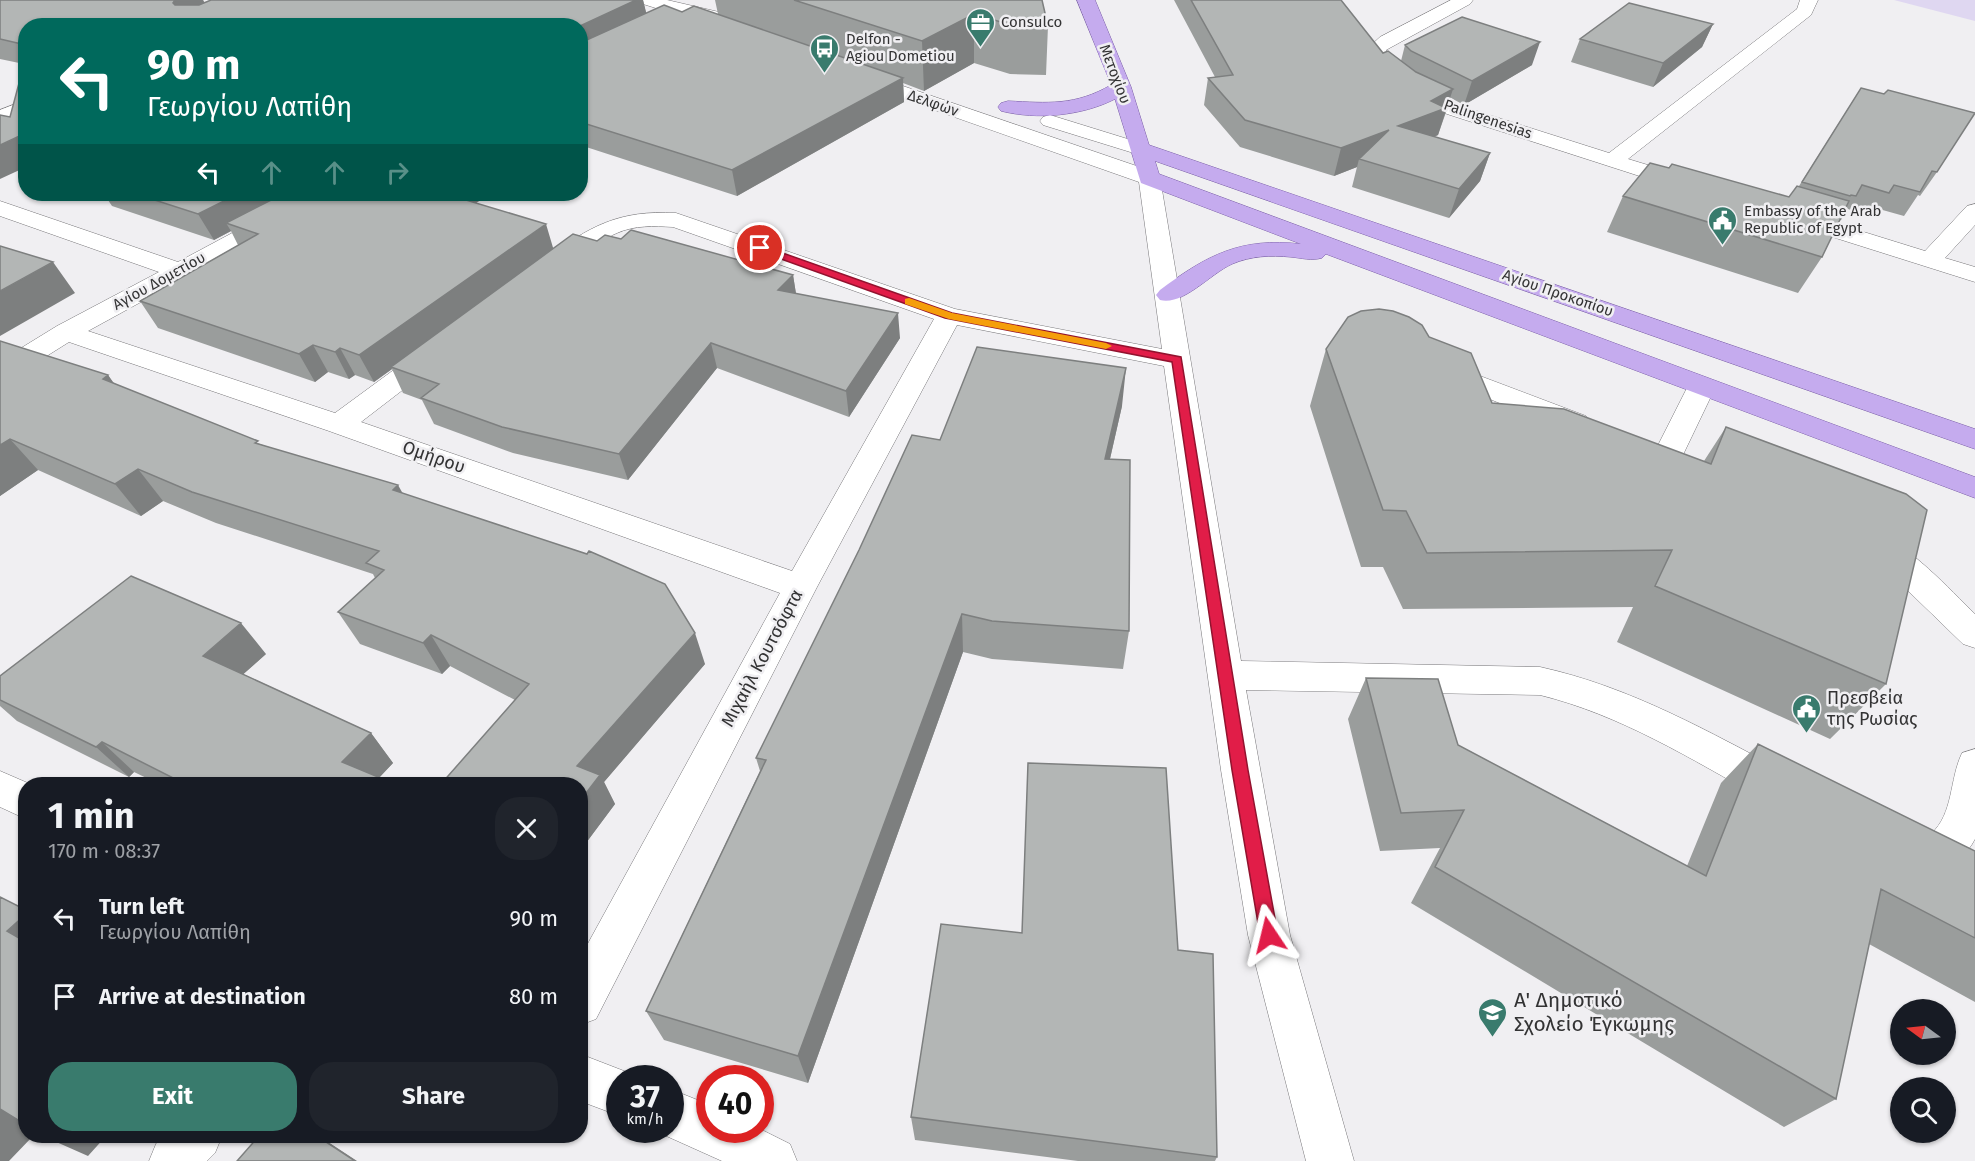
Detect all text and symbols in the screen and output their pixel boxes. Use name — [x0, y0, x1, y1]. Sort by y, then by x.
office icon: Consulco — [964, 6, 996, 48]
place label: Consulco — [1001, 13, 1062, 31]
place label: Delfon - Agiou Dometiou — [846, 30, 955, 65]
bus stop icon: Delfon - Agiou Dometiou — [809, 32, 841, 74]
text: 90 m — [147, 40, 241, 90]
icon: left — [48, 42, 126, 120]
street label: Μετοχίου — [1095, 42, 1135, 106]
street label: Δελφών — [905, 86, 962, 120]
text: Γεωργίου Λαπίθη — [147, 91, 352, 123]
street label: Palingenesias — [1441, 95, 1535, 143]
icon: left — [192, 156, 225, 189]
icon: ahead — [255, 156, 288, 189]
icon: ahead — [318, 156, 351, 189]
icon: right — [381, 156, 414, 189]
place label: Embassy of the Arab Republic of Egypt — [1744, 202, 1882, 237]
public building icon: Embassy of the Arab Republic of Egypt — [1707, 204, 1739, 246]
pin — [734, 222, 785, 273]
icon: arrive — [743, 231, 776, 264]
street label: Αγίου Δομετίου — [110, 248, 208, 314]
street label: Αγίου Προκοπίου — [1500, 266, 1616, 320]
street label: Ομήρου — [400, 436, 468, 478]
street label: Μιχαήλ Κουτσόφτα — [716, 586, 808, 730]
place label: Πρεσβεία της Ρωσίας — [1826, 687, 1918, 730]
public building icon: Πρεσβεία της Ρωσίας — [1790, 692, 1822, 734]
text: 1 min — [48, 794, 135, 838]
button: close — [495, 797, 558, 860]
text: 170 m · 08:37 — [48, 839, 160, 863]
text: Turn left — [99, 893, 184, 920]
icon: left — [48, 902, 81, 935]
position arrow — [1237, 903, 1301, 967]
text: 90 m — [509, 905, 558, 932]
text: Γεωργίου Λαπίθη — [99, 920, 251, 944]
icon: arrive — [48, 980, 81, 1013]
text: Arrive at destination — [99, 983, 306, 1010]
text: 80 m — [509, 983, 558, 1010]
place label: Α' Δημοτικό Σχολείο Έγκωμης — [1514, 987, 1674, 1037]
school or university icon: Α' Δημοτικό Σχολείο Έγκωμης — [1477, 996, 1509, 1038]
north arrow — [1890, 999, 1956, 1065]
map controls — [1890, 999, 1956, 1143]
button: Exit — [48, 1062, 297, 1131]
button: Share — [309, 1062, 558, 1131]
speed limit sign: 40 — [696, 1065, 774, 1143]
button: search — [1890, 1077, 1956, 1143]
text: 37 — [630, 1079, 660, 1115]
text: km/h — [626, 1110, 664, 1128]

